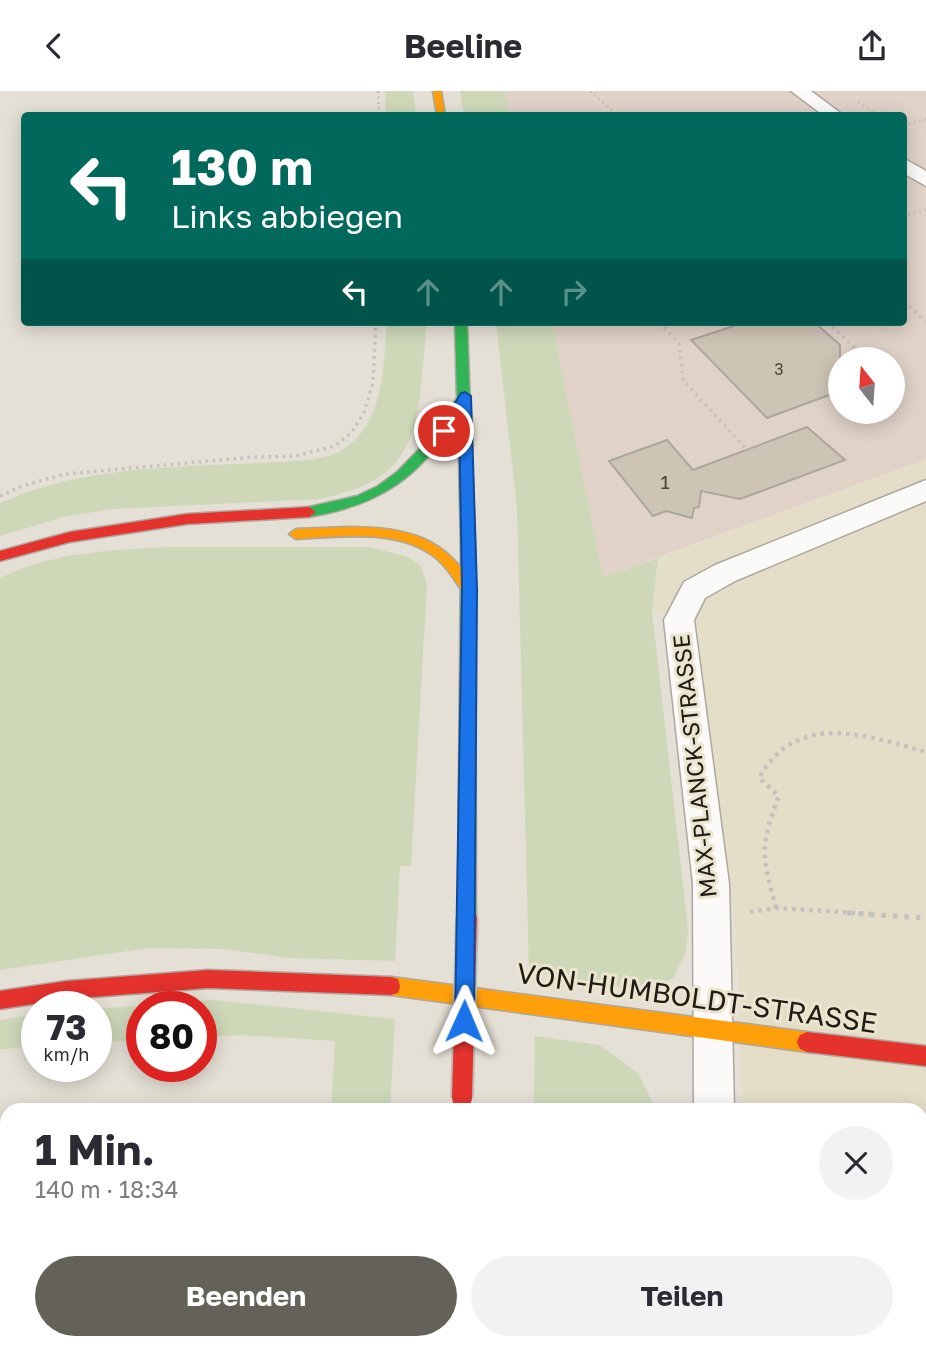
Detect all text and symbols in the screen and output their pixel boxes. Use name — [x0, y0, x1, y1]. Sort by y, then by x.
icon: back — [35, 27, 73, 65]
text: Beeline — [404, 27, 522, 65]
icon: share — [853, 27, 891, 65]
text: 130 m — [171, 137, 313, 196]
icon: left — [56, 140, 147, 231]
text: Links abbiegen — [171, 197, 403, 235]
icon: left — [336, 273, 374, 311]
icon: ahead — [409, 273, 447, 311]
icon: ahead — [482, 273, 520, 311]
icon: right — [555, 273, 593, 311]
north arrow — [828, 347, 905, 423]
map controls — [828, 347, 905, 424]
house number: 3 — [774, 359, 784, 379]
pin — [414, 401, 474, 461]
icon: arrive — [425, 412, 463, 450]
house number: 1 — [660, 470, 670, 493]
street label: MAX-PLANCK-STRASSE — [666, 633, 722, 899]
street label: VON-HUMBOLDT-STRASSE — [515, 956, 879, 1039]
position arrow — [427, 984, 501, 1058]
speed limit sign: 80 — [126, 991, 217, 1082]
text: 73 — [46, 1006, 87, 1048]
text: km/h — [44, 1043, 89, 1065]
text: 1 Min. — [35, 1124, 155, 1174]
button: close — [819, 1126, 893, 1200]
text: 140 m · 18:34 — [35, 1175, 179, 1203]
button: Beenden — [35, 1256, 457, 1336]
button: Teilen — [471, 1256, 893, 1336]

